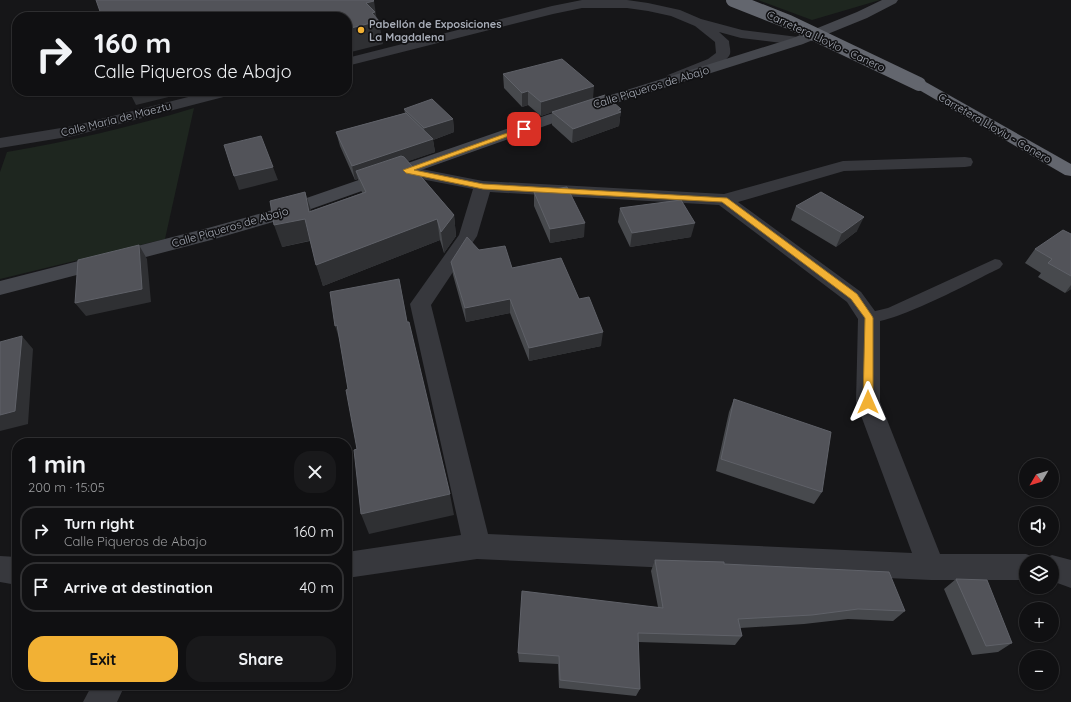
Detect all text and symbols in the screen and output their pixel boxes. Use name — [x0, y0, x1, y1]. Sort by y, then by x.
street label: Carretera Llovio - Canero — [765, 7, 888, 75]
place label: Pabellón de Exposiciones La Magdalena — [369, 17, 502, 44]
text: 160 m — [94, 25, 171, 60]
marker: Pabellón de Exposiciones La Magdalena — [356, 25, 366, 35]
icon: right — [28, 28, 80, 80]
text: Calle Piqueros de Abajo — [94, 60, 292, 83]
street label: Calle Piqueros de Abajo — [591, 63, 711, 111]
street label: Carretera Lloviu - Canero — [936, 90, 1054, 166]
street label: Calle Maria de Maeztu — [59, 99, 173, 139]
pin — [507, 112, 541, 146]
icon: arrive — [513, 118, 535, 140]
street label: Calle Piqueros de Abajo — [170, 204, 290, 250]
position arrow — [847, 381, 889, 423]
text: 1 min — [28, 449, 86, 479]
button: close — [294, 451, 336, 493]
north arrow — [1019, 458, 1059, 498]
map controls — [1019, 458, 1059, 690]
text: 200 m · 15:05 — [28, 479, 105, 495]
button: sound — [1019, 506, 1059, 546]
text: Turn right — [64, 514, 135, 533]
icon: right — [30, 520, 52, 542]
text: 160 m — [294, 522, 334, 541]
text: Calle Piqueros de Abajo — [64, 533, 207, 549]
button: layers — [1019, 554, 1059, 594]
icon: arrive — [30, 576, 52, 598]
text: Arrive at destination — [64, 578, 213, 597]
text: 40 m — [299, 578, 334, 597]
button: + — [1019, 602, 1059, 642]
button: Exit — [28, 636, 178, 682]
button: Share — [186, 636, 336, 682]
button: − — [1019, 650, 1059, 690]

